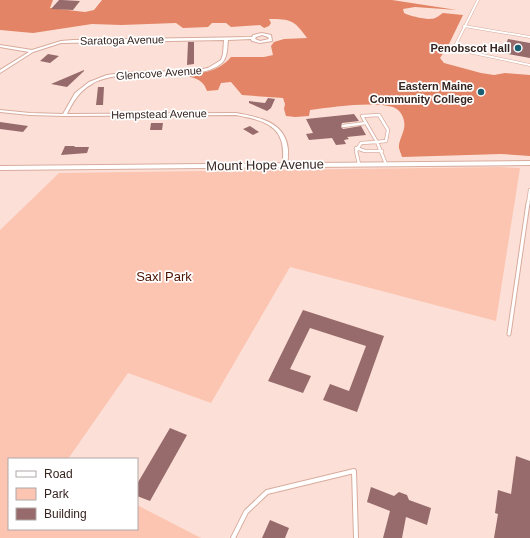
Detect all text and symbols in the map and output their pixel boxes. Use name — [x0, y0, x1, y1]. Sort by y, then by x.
street label: Saratoga Avenue — [80, 33, 164, 47]
place label: Penobscot Hall — [431, 42, 510, 54]
marker: Penobscot Hall — [513, 43, 523, 53]
street label: Glencove Avenue — [116, 64, 202, 82]
place label: Eastern Maine Community College — [370, 80, 473, 105]
marker: Eastern Maine Community College — [476, 87, 486, 97]
street label: Hempstead Avenue — [111, 107, 207, 121]
street label: Mount Hope Avenue — [206, 156, 324, 174]
park label: Saxl Park — [136, 269, 192, 284]
legend — [8, 458, 138, 530]
text: Road — [44, 467, 73, 481]
text: Park — [44, 487, 70, 501]
text: Building — [44, 507, 87, 521]

